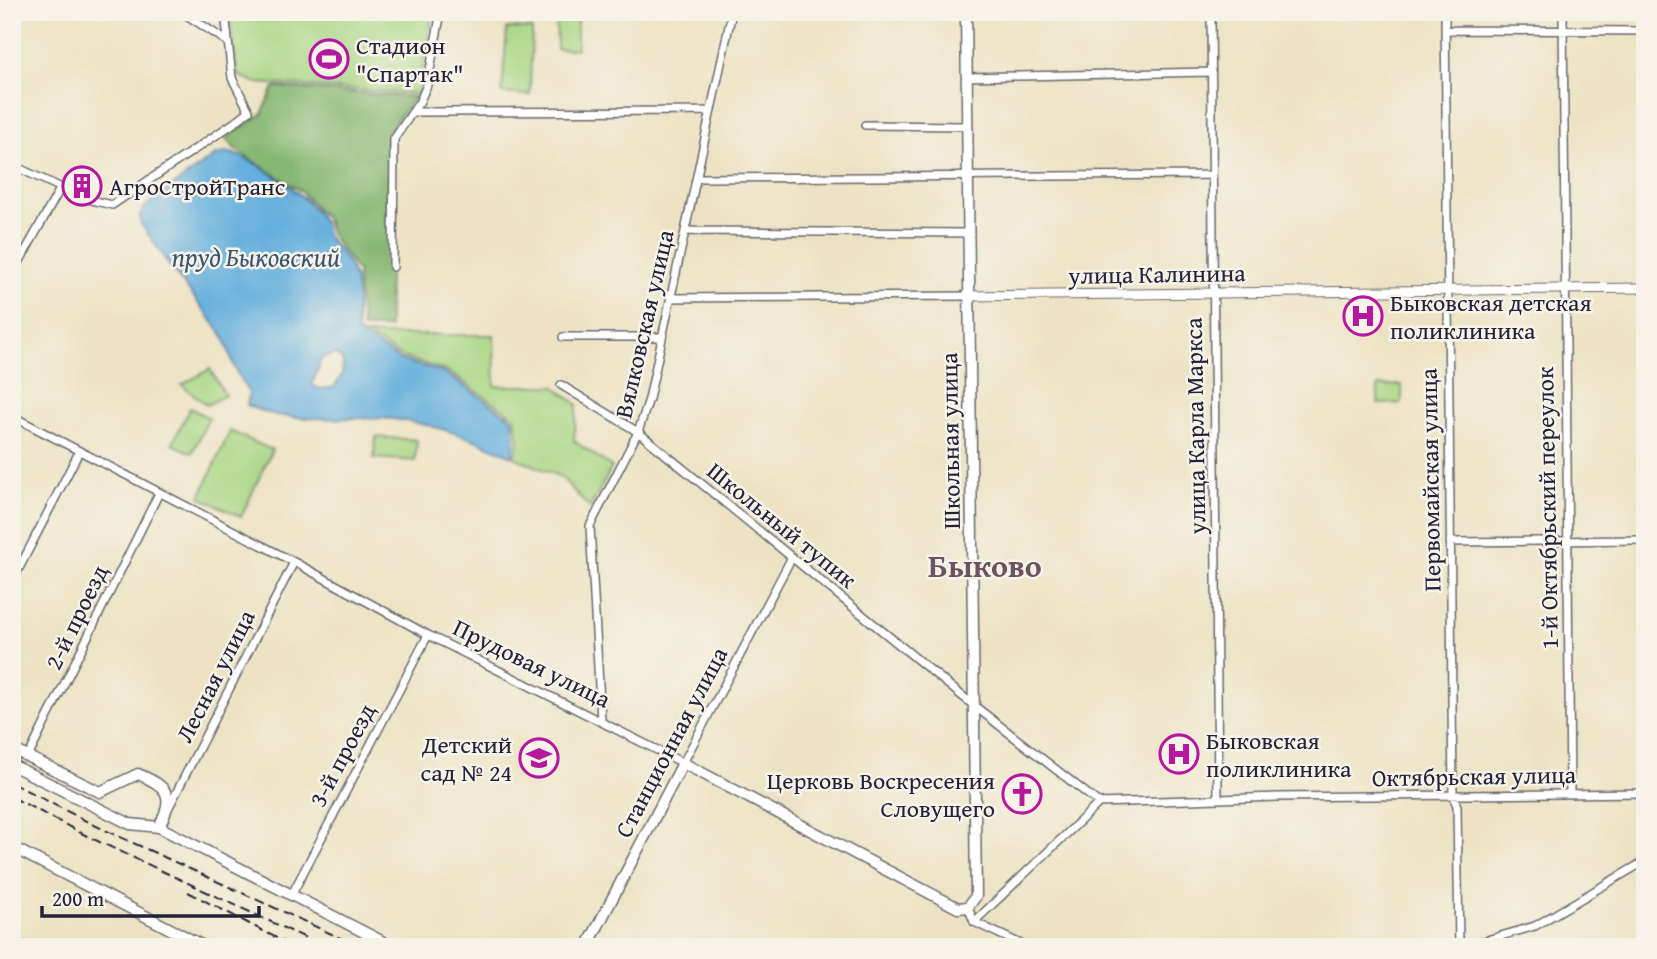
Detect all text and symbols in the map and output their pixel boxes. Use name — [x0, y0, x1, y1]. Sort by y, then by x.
place label: Стадион "Спартак" — [356, 28, 464, 91]
sports icon: Стадион "Спартак" — [308, 38, 350, 80]
building icon: АгроСтройТранс — [61, 165, 103, 207]
place label: АгроСтройТранс — [109, 169, 286, 204]
street label: Вялковская улица — [605, 226, 683, 422]
water label: пруд Быковский — [172, 237, 340, 276]
street label: улица Калинина — [1067, 255, 1246, 293]
place label: Быковская детская поликлиника — [1390, 285, 1592, 348]
hospital icon: Быковская детская поликлиника — [1342, 295, 1384, 337]
street label: улица Карла Маркса — [1176, 317, 1214, 536]
street label: Школьная улица — [931, 352, 969, 530]
street label: 1-й Октябрьский переулок — [1527, 366, 1567, 650]
street label: Первомайская улица — [1411, 367, 1449, 592]
street label: Школьный тупик — [700, 454, 865, 597]
district label: Быково — [928, 542, 1042, 589]
street label: 2-й проезд — [36, 559, 116, 675]
street label: Лесная улица — [167, 603, 264, 748]
street label: Прудовая улица — [447, 610, 617, 717]
street label: Станционная улица — [606, 640, 736, 844]
street label: 3-й проезд — [300, 697, 384, 813]
place label: Быковская поликлиника — [1206, 723, 1352, 786]
place label: Детский сад № 24 — [421, 727, 512, 790]
hospital icon: Быковская поликлиника — [1158, 733, 1200, 775]
school or university icon: Детский сад № 24 — [518, 737, 560, 779]
street label: Октябрьская улица — [1372, 757, 1577, 795]
place label: Церковь Воскресения Словущего — [767, 763, 995, 826]
church icon: Церковь Воскресения Словущего — [1001, 773, 1043, 815]
scale bar — [42, 875, 259, 919]
text: 200 m — [52, 883, 104, 914]

